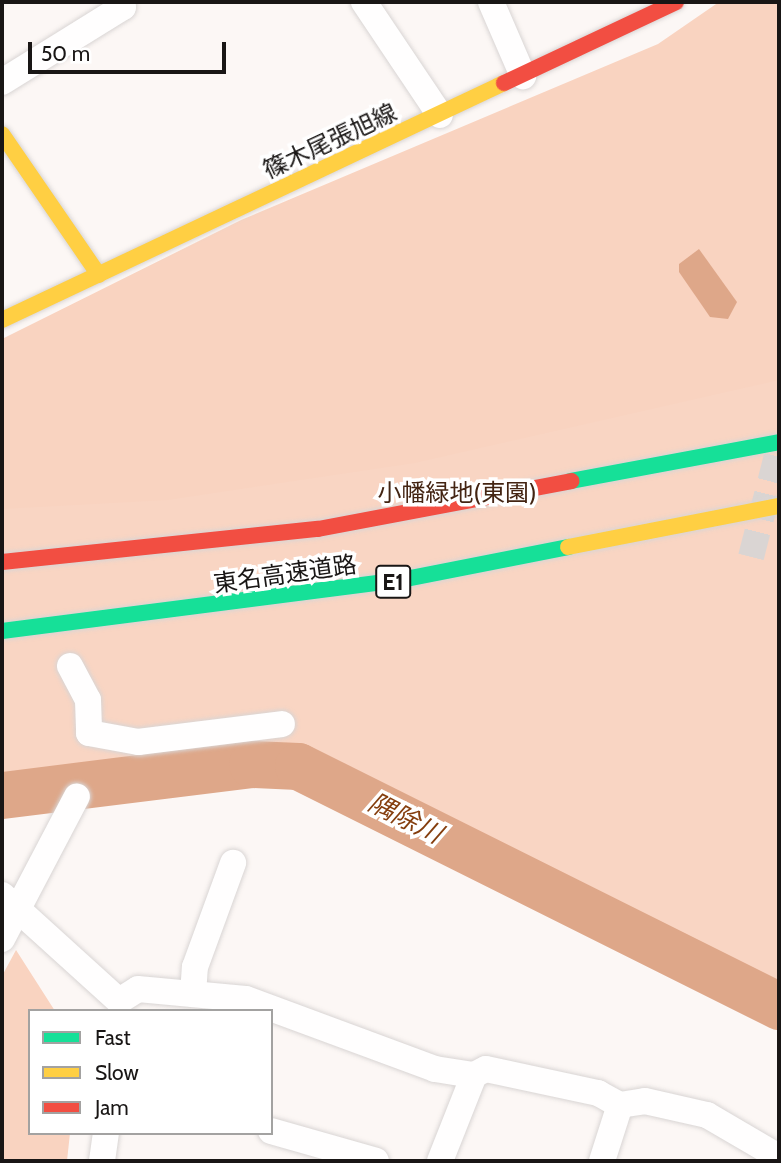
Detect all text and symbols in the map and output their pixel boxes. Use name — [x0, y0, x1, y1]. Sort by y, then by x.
scale bar — [32, 28, 229, 72]
text: 50 m — [41, 41, 90, 66]
street label: 篠木尾張旭線 — [259, 98, 401, 184]
park label: 小幡緑地(東園) — [377, 479, 537, 507]
street label: 東名高速道路 — [212, 550, 358, 598]
road number: E1 — [374, 562, 412, 602]
water label: 隅除川 — [363, 787, 447, 851]
legend — [28, 1009, 273, 1135]
text: Fast — [95, 1025, 131, 1050]
text: Slow — [95, 1060, 139, 1085]
text: Jam — [95, 1095, 129, 1120]

